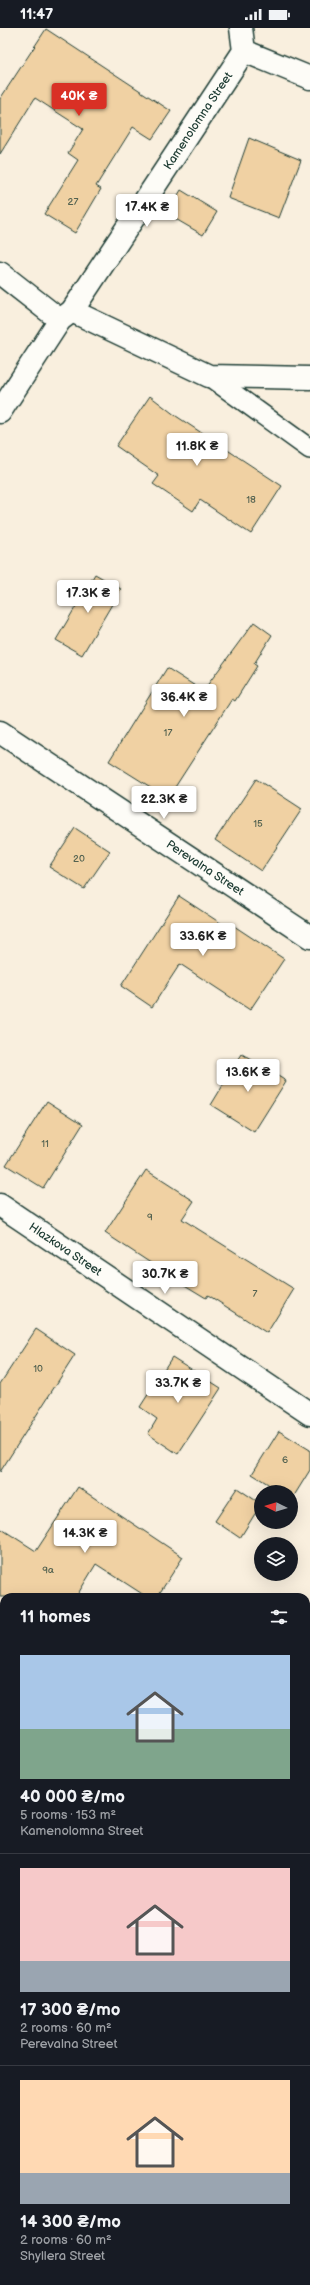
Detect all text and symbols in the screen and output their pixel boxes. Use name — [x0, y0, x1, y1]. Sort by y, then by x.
text: 11:47 — [20, 5, 53, 24]
street label: Kamenolomna Street — [160, 69, 236, 172]
pin: 40K ₴ — [51, 83, 107, 117]
text: 40K ₴ — [61, 88, 97, 104]
pin: 17.4K ₴ — [110, 194, 184, 228]
house number: 27 — [68, 196, 78, 208]
text: 17.4K ₴ — [125, 199, 169, 215]
pin: 11.8K ₴ — [160, 433, 234, 467]
text: 11.8K ₴ — [176, 438, 218, 454]
house number: 18 — [246, 494, 256, 506]
pin: 17.3K ₴ — [51, 580, 125, 614]
text: 17.3K ₴ — [66, 585, 110, 601]
pin: 36.4K ₴ — [147, 684, 221, 718]
text: 36.4K ₴ — [160, 689, 208, 705]
house number: 17 — [164, 727, 172, 739]
pin: 22.3K ₴ — [127, 786, 201, 820]
text: 22.3K ₴ — [140, 791, 188, 807]
house number: 15 — [253, 818, 263, 830]
street label: Perevalna Street — [163, 837, 247, 899]
house number: 20 — [73, 853, 85, 865]
pin: 33.6K ₴ — [166, 923, 240, 957]
text: 33.6K ₴ — [180, 928, 226, 944]
pin: 13.6K ₴ — [211, 1059, 285, 1093]
text: 13.6K ₴ — [226, 1064, 270, 1080]
house number: 11 — [41, 1138, 49, 1150]
house number: 9 — [147, 1211, 153, 1223]
street label: Hlazkova Street — [26, 1219, 105, 1279]
pin: 30.7K ₴ — [128, 1261, 202, 1295]
text: 30.7K ₴ — [142, 1266, 188, 1282]
house number: 7 — [253, 1288, 258, 1300]
house number: 10 — [33, 1363, 43, 1375]
pin: 33.7K ₴ — [141, 1370, 215, 1404]
text: 33.7K ₴ — [155, 1375, 201, 1391]
house number: 6 — [282, 1454, 288, 1466]
north arrow — [254, 1485, 298, 1529]
map controls — [254, 1485, 298, 1581]
pin: 14.3K ₴ — [48, 1520, 122, 1554]
text: 14.3K ₴ — [63, 1525, 107, 1541]
button: layers — [254, 1537, 298, 1581]
house number: 9а — [42, 1564, 54, 1576]
icon: filters — [268, 1606, 290, 1628]
text: 11 homes — [20, 1607, 91, 1627]
icon: home — [119, 1681, 191, 1753]
text: 40 000 ₴/mo — [20, 1787, 125, 1807]
text: 5 rooms · 153 m² — [20, 1807, 116, 1823]
text: Kamenolomna Street — [20, 1823, 143, 1839]
icon: home — [119, 1894, 191, 1966]
text: 17 300 ₴/mo — [20, 2000, 120, 2020]
text: 2 rooms · 60 m² — [20, 2020, 112, 2036]
text: Perevalna Street — [20, 2036, 117, 2052]
icon: home — [119, 2106, 191, 2178]
text: 14 300 ₴/mo — [20, 2212, 121, 2232]
text: 2 rooms · 60 m² — [20, 2232, 112, 2248]
text: Shyllera Street — [20, 2248, 105, 2264]

